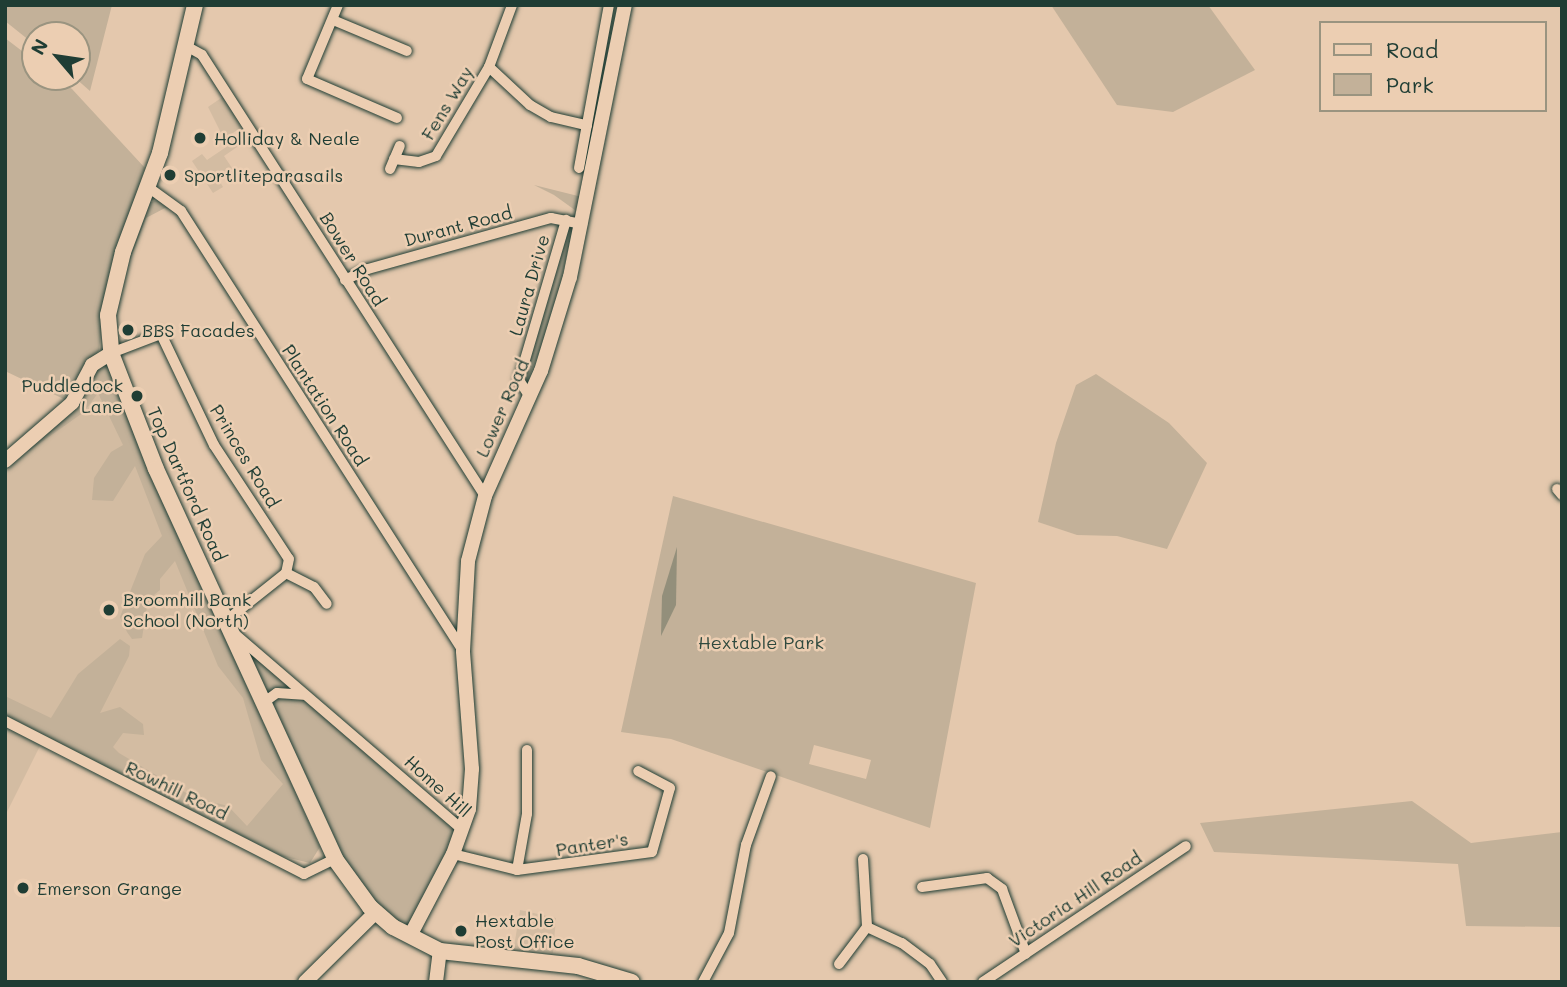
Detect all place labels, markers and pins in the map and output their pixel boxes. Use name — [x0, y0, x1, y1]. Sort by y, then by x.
place label: Holliday & Neale — [214, 127, 360, 149]
marker: Holliday & Neale — [192, 130, 208, 146]
place label: Sportliteparasails — [184, 164, 343, 186]
marker: Sportliteparasails — [162, 167, 178, 183]
place label: BBS Facades — [142, 319, 255, 341]
marker: BBS Facades — [120, 322, 136, 338]
place label: Puddledock Lane — [21, 375, 123, 418]
marker: Puddledock Lane — [129, 388, 145, 404]
place label: Broomhill Bank School (North) — [123, 589, 251, 632]
marker: Broomhill Bank School (North) — [101, 602, 117, 618]
place label: Emerson Grange — [37, 877, 182, 899]
marker: Emerson Grange — [15, 880, 31, 896]
place label: Hextable Post Office — [475, 910, 575, 953]
marker: Hextable Post Office — [453, 923, 469, 939]

